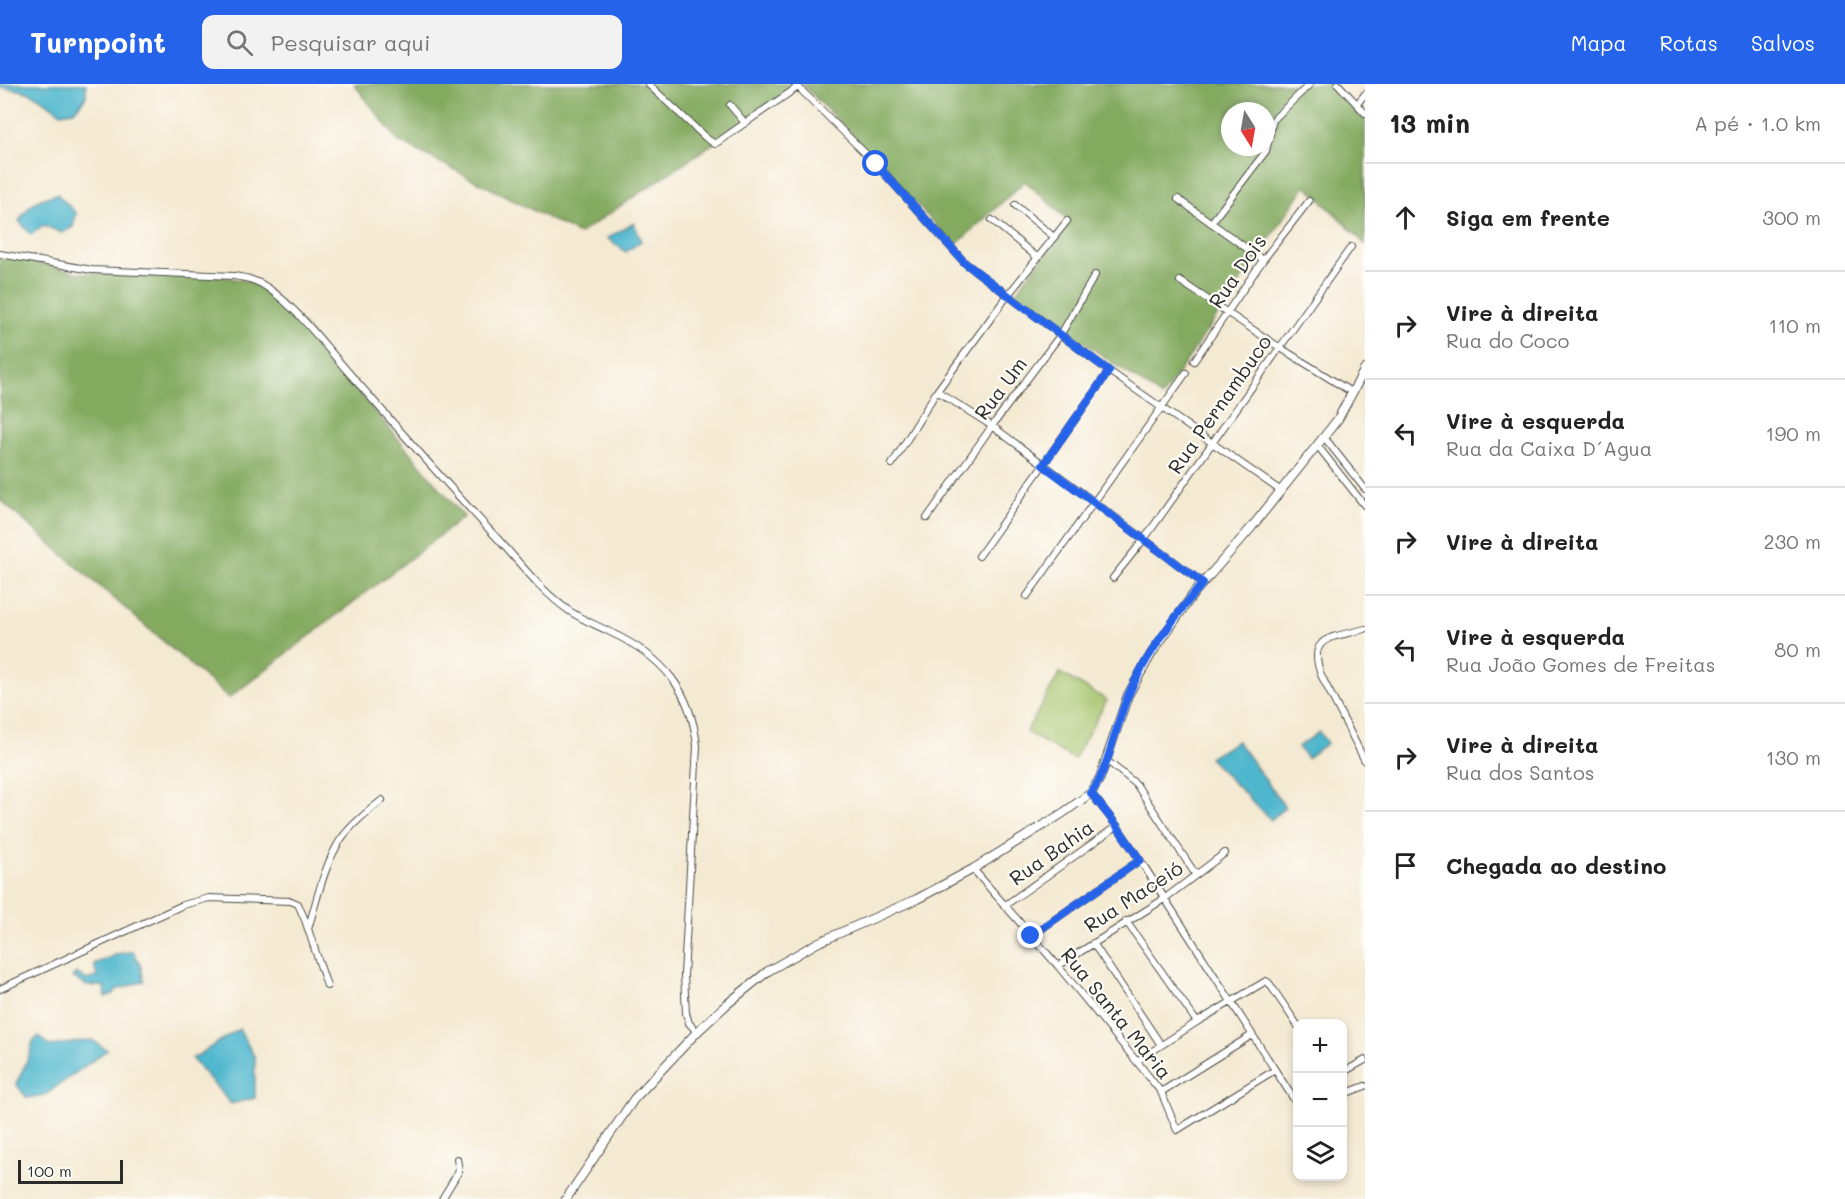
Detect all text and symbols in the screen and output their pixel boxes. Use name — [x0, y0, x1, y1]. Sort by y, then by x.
search box — [202, 15, 622, 69]
text: Turnpoint — [30, 24, 166, 60]
icon: search — [223, 26, 256, 59]
text: Pesquisar aqui — [271, 28, 431, 57]
text: Mapa — [1571, 29, 1627, 56]
text: Rotas — [1660, 29, 1718, 56]
text: Salvos — [1751, 29, 1815, 56]
north arrow — [1221, 102, 1275, 156]
text: 13 min — [1389, 106, 1470, 140]
text: A pé · 1.0 km — [1694, 110, 1821, 136]
route start — [862, 150, 888, 176]
icon: ahead — [1389, 201, 1422, 234]
text: Siga em frente — [1446, 203, 1610, 232]
text: 300 m — [1762, 204, 1821, 230]
street label: Rua Dois — [1202, 229, 1272, 313]
text: Vire à direita — [1446, 298, 1599, 327]
icon: right — [1389, 309, 1422, 342]
text: 110 m — [1768, 312, 1821, 338]
text: Rua do Coco — [1446, 327, 1569, 353]
street label: Rua Pernambuco — [1161, 329, 1277, 479]
street label: Rua Um — [968, 351, 1032, 425]
text: Vire à esquerda — [1446, 406, 1625, 435]
icon: left — [1389, 417, 1422, 450]
text: 190 m — [1766, 420, 1821, 446]
text: Rua da Caixa D´Agua — [1446, 435, 1652, 461]
icon: right — [1389, 525, 1422, 558]
text: Vire à direita — [1446, 527, 1599, 556]
text: 230 m — [1763, 528, 1821, 554]
text: Vire à esquerda — [1446, 622, 1625, 651]
icon: left — [1389, 633, 1422, 666]
text: 80 m — [1774, 636, 1821, 662]
text: Rua João Gomes de Freitas — [1446, 651, 1715, 677]
text: Vire à direita — [1446, 730, 1599, 759]
icon: right — [1389, 741, 1422, 774]
text: 130 m — [1766, 744, 1821, 770]
text: Rua dos Santos — [1446, 759, 1594, 785]
street label: Rua Bahia — [1004, 813, 1098, 891]
icon: arrive — [1389, 849, 1422, 882]
text: Chegada ao destino — [1446, 851, 1666, 880]
street label: Rua Maceió — [1078, 854, 1188, 938]
route end — [1017, 922, 1043, 948]
street label: Rua Santa Maria — [1056, 942, 1178, 1084]
map controls — [1293, 1019, 1347, 1181]
button: + — [1293, 1019, 1347, 1073]
button: − — [1293, 1073, 1347, 1127]
button: layers — [1293, 1127, 1347, 1181]
scale bar — [18, 1157, 123, 1184]
text: 100 m — [27, 1160, 72, 1181]

